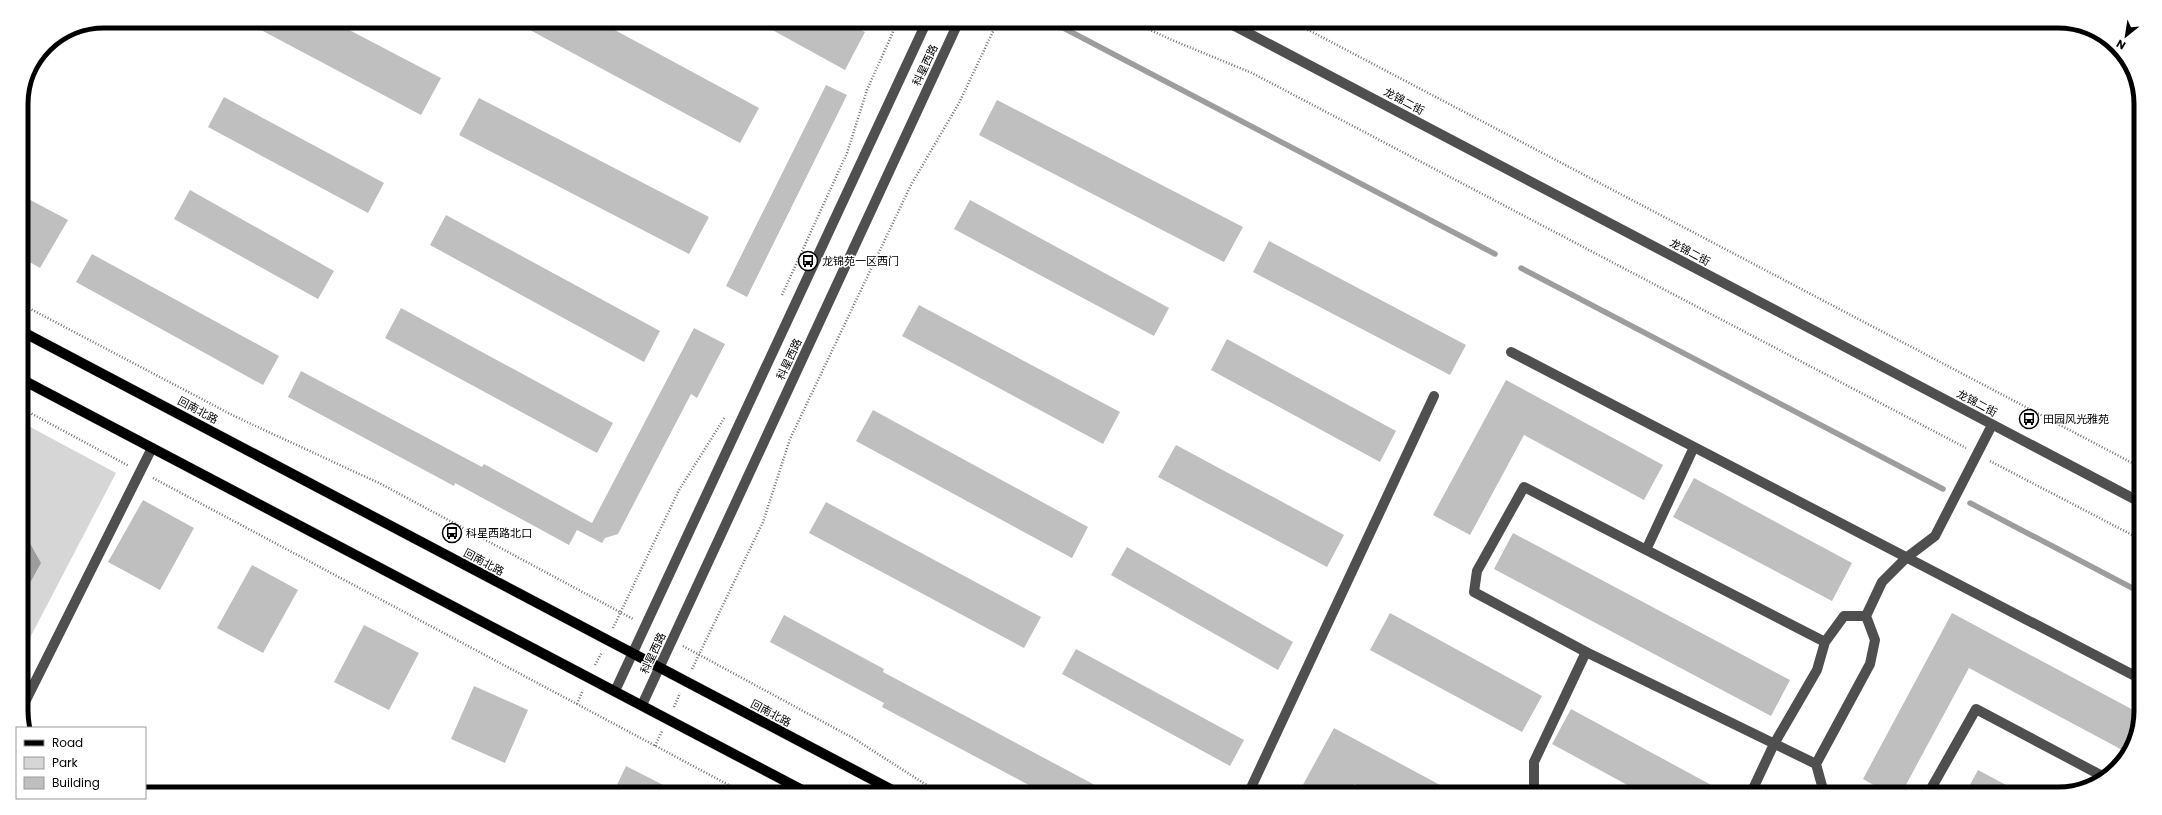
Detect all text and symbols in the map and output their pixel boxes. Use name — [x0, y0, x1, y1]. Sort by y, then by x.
north arrow — [2106, 16, 2146, 56]
text: N — [2113, 36, 2129, 54]
street label: 科星西路 — [908, 42, 942, 88]
street label: 龙锦二街 — [1381, 84, 1427, 118]
street label: 龙锦二街 — [1667, 235, 1713, 269]
bus stop icon: 龙锦苑一区西门 — [797, 250, 819, 272]
place label: 龙锦苑一区西门 — [822, 253, 899, 269]
street label: 科星西路 — [772, 336, 806, 382]
street label: 龙锦二街 — [1954, 386, 2000, 420]
street label: 回南北路 — [175, 393, 221, 427]
bus stop icon: 田园风光雅苑 — [2018, 408, 2040, 430]
place label: 田园风光雅苑 — [2043, 411, 2109, 427]
bus stop icon: 科星西路北口 — [441, 522, 463, 544]
place label: 科星西路北口 — [466, 525, 532, 541]
street label: 回南北路 — [461, 545, 507, 579]
street label: 科星西路 — [636, 630, 670, 676]
street label: 回南北路 — [748, 696, 794, 730]
legend — [16, 727, 146, 799]
text: Road — [52, 734, 83, 751]
text: Park — [52, 754, 79, 771]
text: Building — [52, 774, 100, 791]

